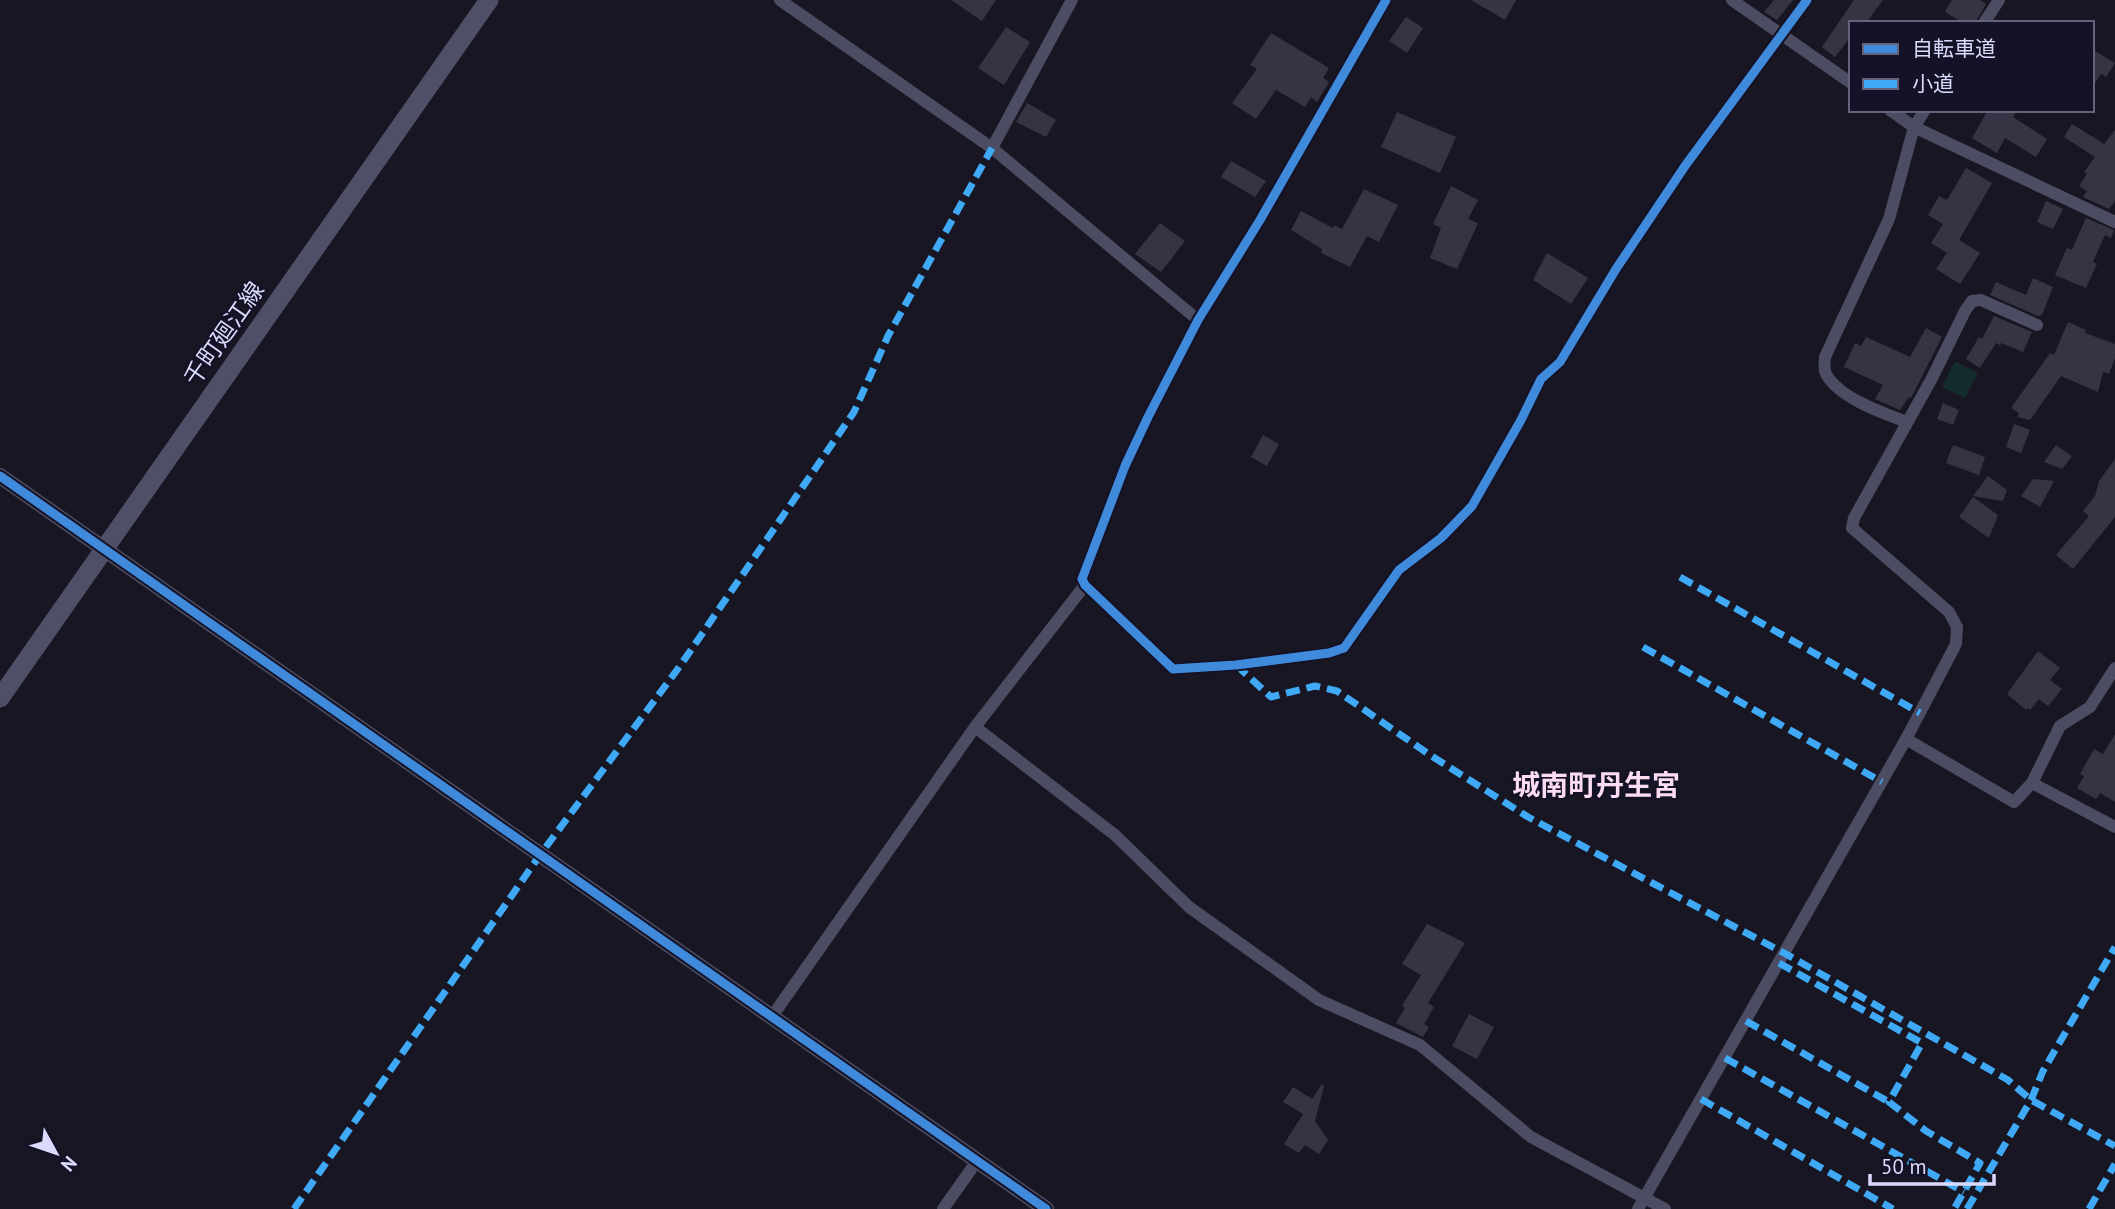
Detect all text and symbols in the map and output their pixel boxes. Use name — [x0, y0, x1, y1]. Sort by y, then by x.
legend — [1849, 21, 2094, 112]
text: 自転車道 — [1912, 35, 1996, 62]
text: 小道 — [1912, 70, 1954, 97]
street label: 千町廻江線 — [176, 276, 271, 392]
district label: 城南町丹生宮 — [1512, 766, 1680, 803]
north arrow — [21, 1118, 91, 1188]
scale bar — [1870, 1142, 1994, 1186]
text: N — [56, 1151, 82, 1176]
text: 50 m — [1881, 1153, 1927, 1180]

